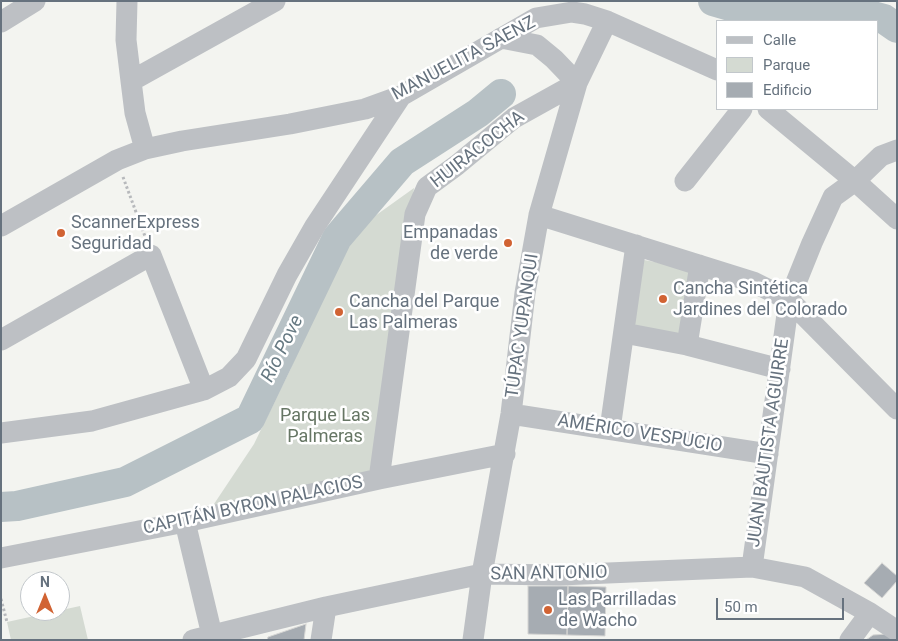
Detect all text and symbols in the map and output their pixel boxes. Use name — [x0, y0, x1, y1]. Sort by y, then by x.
street label: MANUELITA SAENZ — [389, 12, 539, 106]
legend — [716, 20, 878, 110]
text: Calle — [763, 31, 796, 49]
text: Parque — [763, 56, 810, 74]
text: Edificio — [763, 81, 812, 99]
street label: HUIRACOCHA — [427, 107, 529, 193]
place label: ScannerExpress Seguridad — [71, 212, 200, 254]
place label: Empanadas de verde — [403, 222, 498, 264]
marker: ScannerExpress Seguridad — [55, 227, 67, 239]
marker: Empanadas de verde — [502, 237, 514, 249]
street label: TÚPAC YUPANQUI — [502, 252, 544, 400]
place label: Cancha Sintética Jardines del Colorado — [673, 278, 848, 320]
place label: Cancha del Parque Las Palmeras — [349, 291, 499, 334]
marker: Cancha Sintética Jardines del Colorado — [657, 293, 669, 305]
marker: Cancha del Parque Las Palmeras — [333, 306, 345, 318]
water label: Río Pove — [257, 312, 309, 386]
street label: JUAN BAUTISTA AGUIRRE — [744, 337, 794, 549]
park label: Parque Las Palmeras — [280, 405, 370, 448]
street label: AMÉRICO VESPUCIO — [556, 410, 724, 458]
street label: CAPITÁN BYRON PALACIOS — [141, 472, 365, 540]
street label: SAN ANTONIO — [490, 562, 608, 586]
north arrow — [20, 571, 70, 621]
text: N — [40, 574, 50, 590]
scale bar — [718, 588, 846, 620]
place label: Las Parrilladas de Wacho — [558, 589, 677, 632]
text: 50 m — [724, 598, 758, 616]
marker: Las Parrilladas de Wacho — [542, 604, 554, 616]

